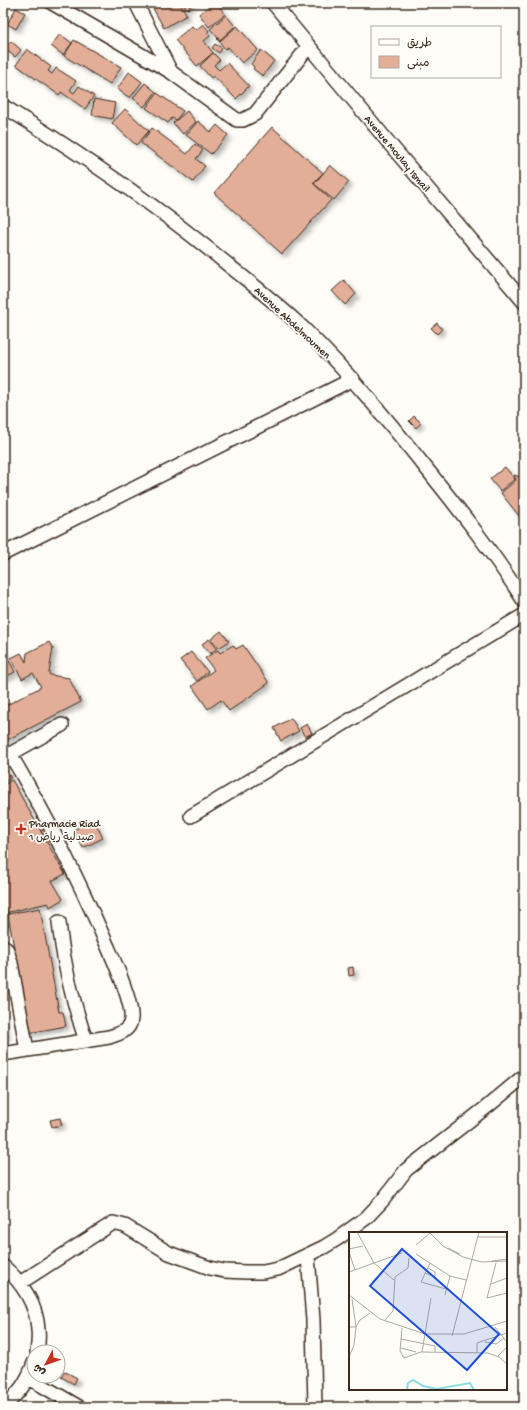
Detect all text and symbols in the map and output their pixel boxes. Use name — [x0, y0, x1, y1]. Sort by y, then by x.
legend — [371, 26, 501, 78]
text: طريق — [407, 37, 432, 51]
text: مبنى — [407, 57, 430, 71]
street label: Avenue Moulay Ismail — [361, 114, 432, 195]
street label: Avenue Abdelmoumen — [251, 285, 333, 362]
place label: Pharmacie Riad 1 صيدلية رياض — [28, 819, 102, 844]
marker: Pharmacie Riad 1 صيدلية رياض — [16, 824, 26, 834]
inset map — [349, 1232, 507, 1390]
north arrow — [26, 1344, 66, 1384]
text: ش — [31, 1361, 48, 1378]

